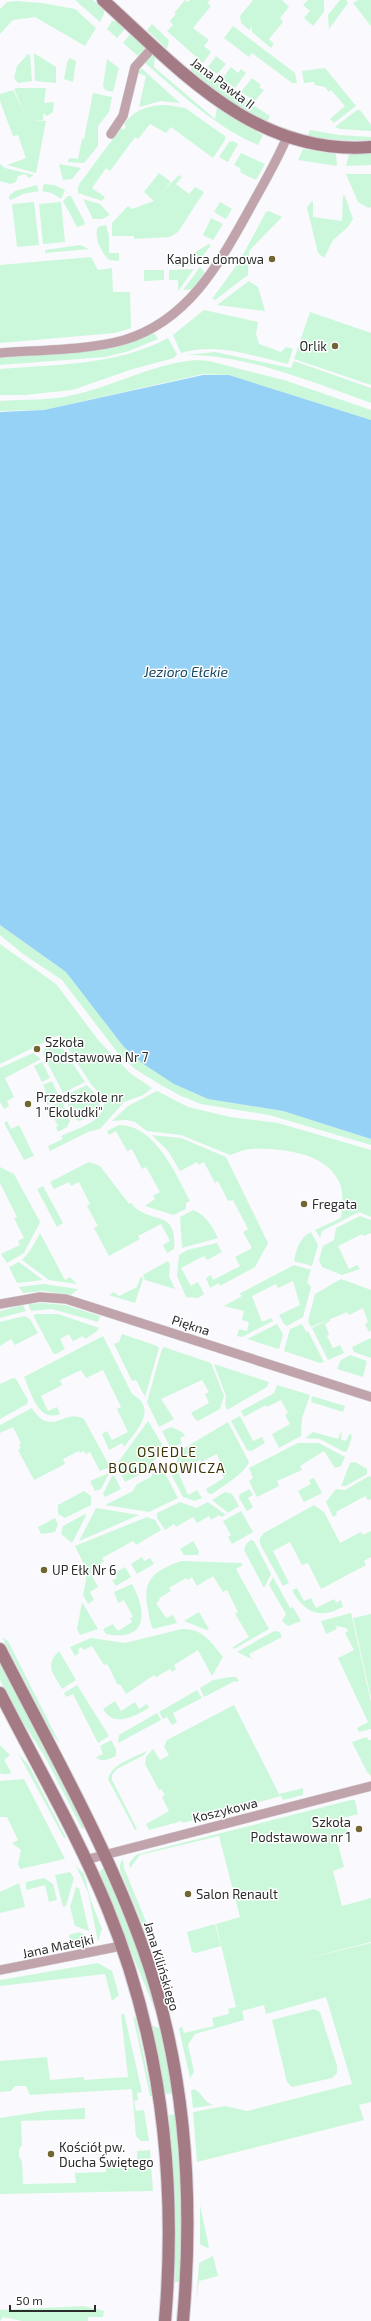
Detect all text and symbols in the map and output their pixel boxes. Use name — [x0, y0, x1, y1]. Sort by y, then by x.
street label: Jana Pawła II — [188, 54, 258, 112]
place label: Kaplica domowa — [167, 251, 264, 267]
marker: Kaplica domowa — [267, 254, 277, 264]
place label: Orlik — [299, 338, 327, 354]
marker: Orlik — [330, 341, 340, 351]
water label: Jezioro Ełckie — [143, 663, 229, 680]
place label: Szkoła Podstawowa Nr 7 — [45, 1034, 149, 1065]
marker: Szkoła Podstawowa Nr 7 — [32, 1044, 42, 1054]
place label: Przedszkole nr 1 "Ekoludki" — [36, 1089, 123, 1120]
marker: Przedszkole nr 1 "Ekoludki" — [23, 1099, 33, 1109]
place label: Fregata — [312, 1196, 357, 1212]
marker: Fregata — [299, 1199, 309, 1209]
street label: Piękna — [170, 1311, 212, 1339]
district label: OSIEDLE BOGDANOWICZA — [108, 1443, 226, 1476]
place label: UP Ełk Nr 6 — [52, 1562, 116, 1578]
marker: UP Ełk Nr 6 — [39, 1565, 49, 1575]
street label: Koszykowa — [191, 1794, 259, 1826]
place label: Szkoła Podstawowa nr 1 — [251, 1814, 351, 1845]
marker: Szkoła Podstawowa nr 1 — [354, 1824, 364, 1834]
place label: Salon Renault — [196, 1886, 278, 1902]
marker: Salon Renault — [183, 1889, 193, 1899]
street label: Jana Kilińskiego — [141, 1919, 183, 2013]
street label: Jana Matejki — [21, 1931, 95, 1961]
place label: Kościół pw. Ducha Świętego — [59, 2139, 154, 2170]
marker: Kościół pw. Ducha Świętego — [46, 2149, 56, 2159]
scale bar — [10, 2287, 95, 2313]
text: 50 m — [16, 2293, 43, 2307]

